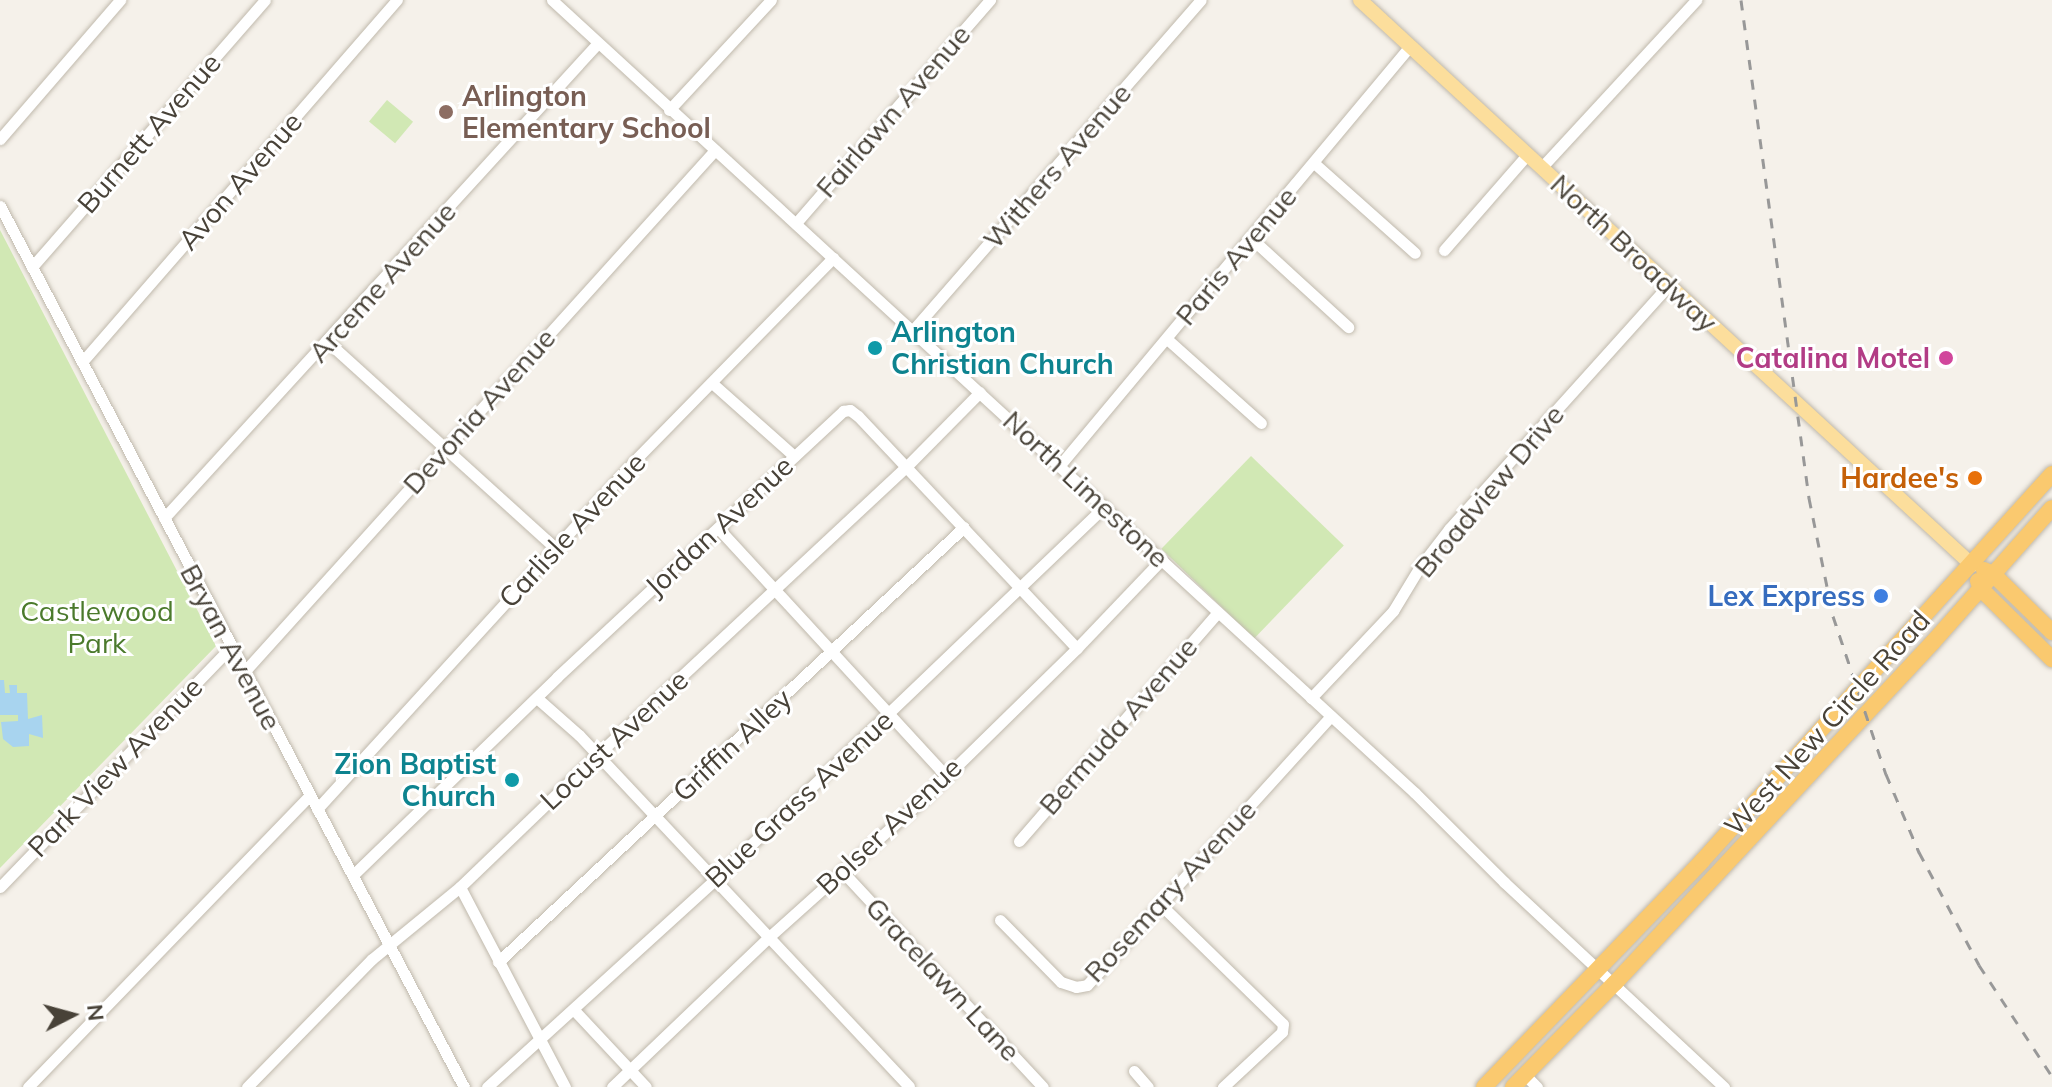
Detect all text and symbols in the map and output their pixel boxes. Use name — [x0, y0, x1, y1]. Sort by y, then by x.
street label: Fairlawn Avenue — [809, 18, 977, 204]
street label: Burnett Avenue — [70, 46, 228, 220]
street label: Withers Avenue — [976, 76, 1138, 256]
place label: Arlington Elementary School — [462, 79, 711, 145]
marker: Arlington Elementary School — [437, 103, 455, 121]
street label: Avon Avenue — [171, 105, 309, 257]
street label: North Broadway — [1544, 167, 1724, 339]
street label: Paris Avenue — [1169, 180, 1303, 332]
street label: Arceme Avenue — [301, 195, 463, 369]
place label: Arlington Christian Church — [891, 315, 1114, 381]
street label: Devonia Avenue — [396, 321, 562, 501]
marker: Arlington Christian Church — [866, 339, 884, 357]
place label: Catalina Motel — [1736, 341, 1930, 375]
marker: Catalina Motel — [1937, 349, 1955, 367]
street label: Broadview Drive — [1407, 398, 1571, 584]
street label: North Limestone — [996, 404, 1176, 574]
street label: Carlisle Avenue — [492, 446, 652, 614]
street label: Jordan Avenue — [638, 449, 800, 603]
place label: Hardee's — [1840, 461, 1959, 495]
marker: Hardee's — [1966, 469, 1984, 487]
street label: Bryan Avenue — [173, 558, 289, 736]
place label: Lex Express — [1708, 579, 1865, 613]
marker: Lex Express — [1872, 587, 1890, 605]
park label: Castlewood Park — [20, 594, 174, 660]
street label: West New Circle Road — [1717, 604, 1937, 842]
street label: Bermuda Avenue — [1032, 631, 1204, 821]
street label: Locust Avenue — [533, 663, 695, 817]
street label: Park View Avenue — [21, 670, 209, 864]
street label: Griffin Alley — [666, 682, 798, 808]
street label: Blue Grass Avenue — [698, 703, 900, 895]
place label: Zion Baptist Church — [334, 747, 496, 813]
street label: Bolser Avenue — [810, 750, 968, 902]
marker: Zion Baptist Church — [503, 771, 521, 789]
street label: Rosemary Avenue — [1077, 793, 1263, 989]
street label: Gracelawn Lane — [859, 890, 1027, 1068]
north arrow — [32, 975, 112, 1055]
text: N — [81, 1003, 111, 1022]

